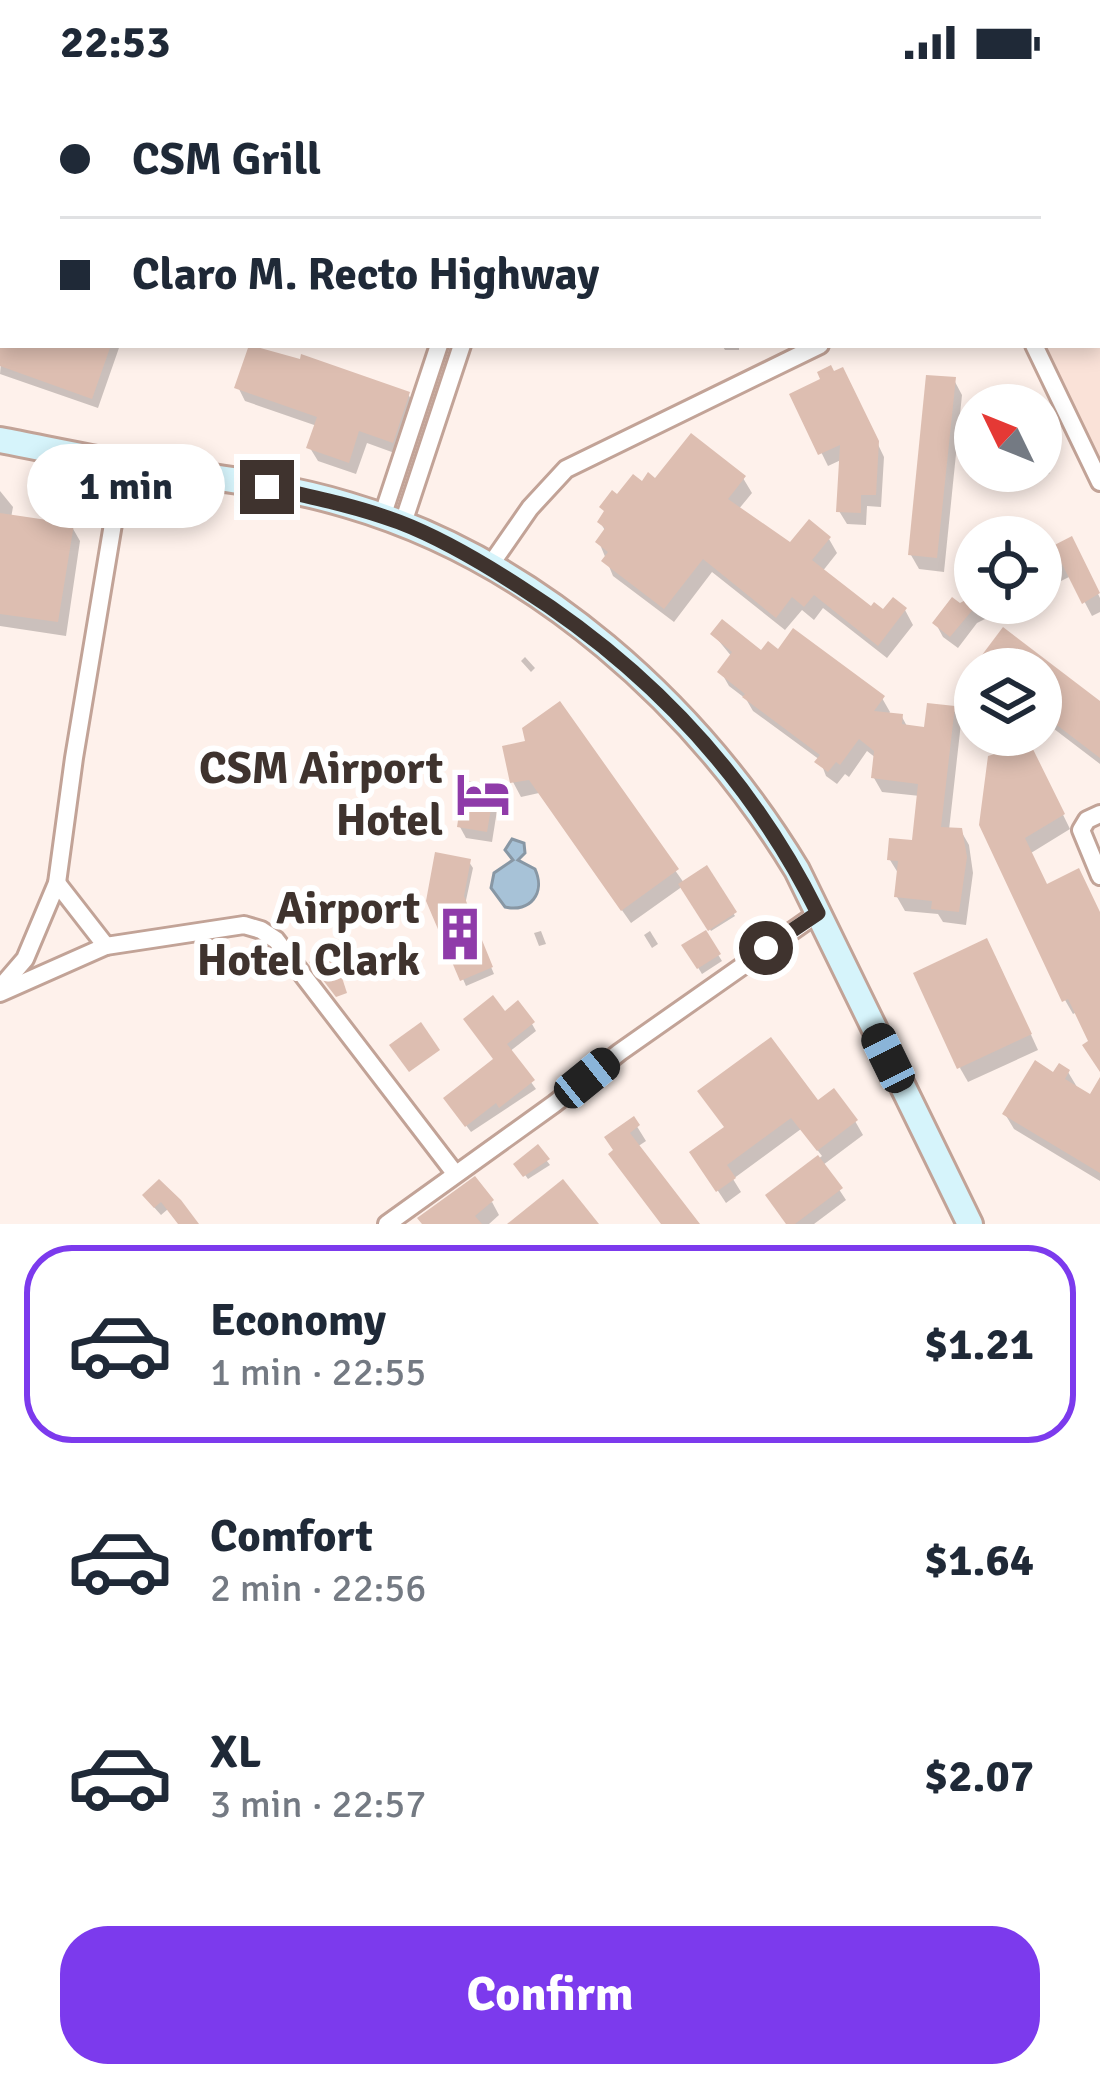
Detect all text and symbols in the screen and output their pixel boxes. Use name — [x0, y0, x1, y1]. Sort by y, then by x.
text: 22:53 — [60, 15, 170, 70]
text: CSM Grill — [132, 132, 321, 187]
text: Claro M. Recto Highway — [132, 247, 599, 302]
north arrow — [954, 384, 1062, 492]
map controls — [954, 384, 1062, 756]
callout: 1 min — [27, 445, 225, 529]
route end — [240, 460, 294, 514]
text: 1 min — [79, 462, 173, 510]
button: locate — [954, 516, 1062, 624]
button: layers — [954, 648, 1062, 756]
place label: CSM Airport Hotel — [199, 741, 443, 848]
hotel icon: CSM Airport Hotel — [454, 765, 512, 823]
place label: Airport Hotel Clark — [197, 881, 420, 988]
building icon: Airport Hotel Clark — [431, 905, 489, 963]
route start — [739, 921, 793, 975]
car — [856, 1018, 920, 1098]
car — [548, 1041, 626, 1115]
icon: car — [66, 1290, 174, 1398]
text: Economy — [210, 1293, 386, 1348]
text: $1.21 — [924, 1317, 1034, 1372]
text: 1 min · 22:55 — [210, 1348, 426, 1396]
icon: car — [66, 1506, 174, 1614]
text: Comfort — [210, 1509, 373, 1564]
text: $1.64 — [924, 1533, 1034, 1588]
text: 2 min · 22:56 — [210, 1564, 426, 1612]
icon: car — [66, 1722, 174, 1830]
text: XL — [210, 1725, 261, 1780]
text: $2.07 — [924, 1749, 1034, 1804]
text: 3 min · 22:57 — [210, 1780, 426, 1828]
button: Confirm — [60, 1926, 1040, 2064]

